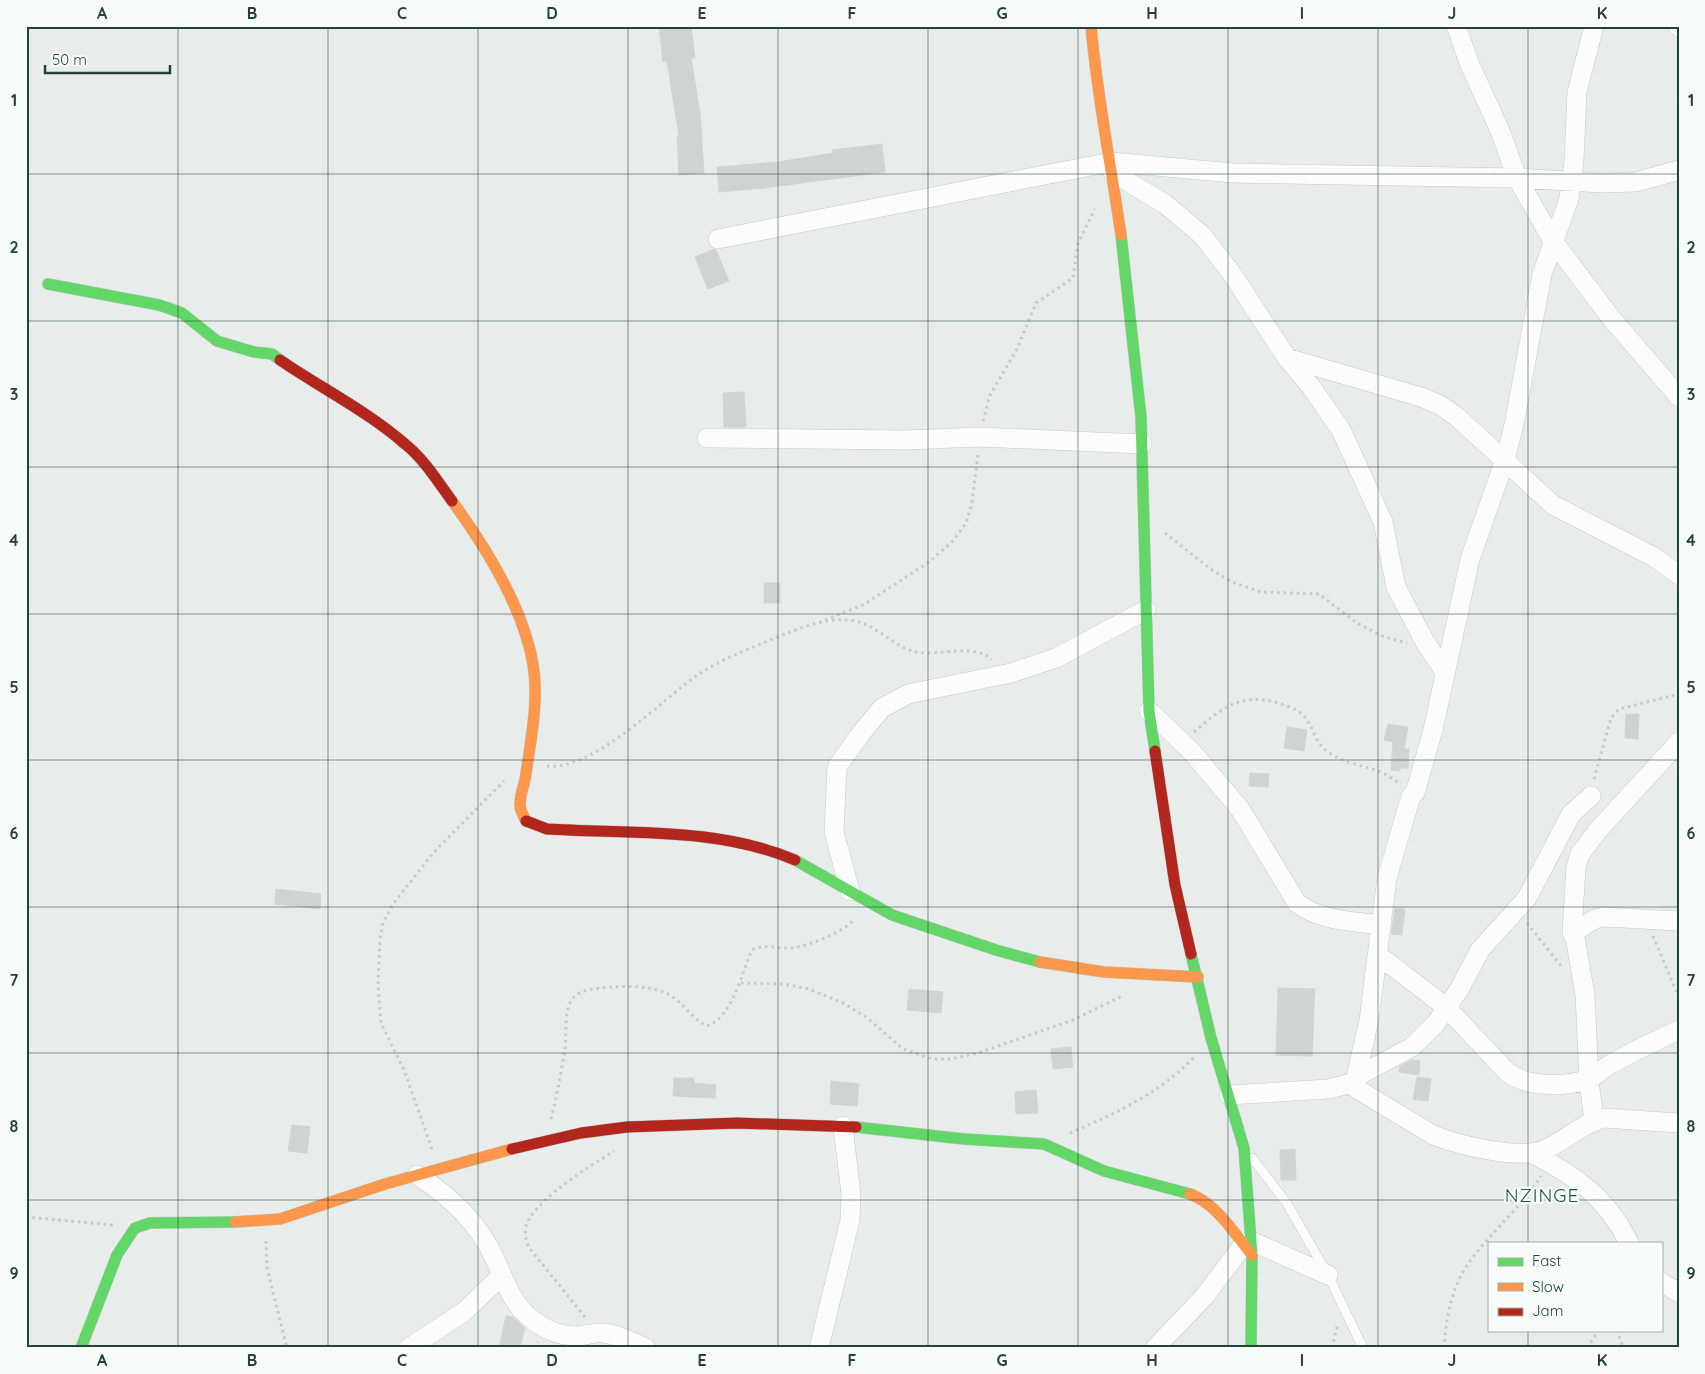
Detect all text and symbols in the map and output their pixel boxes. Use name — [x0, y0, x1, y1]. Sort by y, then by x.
text: A — [97, 3, 108, 23]
text: B — [247, 3, 257, 23]
text: C — [397, 3, 407, 23]
text: D — [546, 3, 558, 23]
text: E — [697, 3, 707, 23]
text: F — [848, 3, 857, 23]
text: G — [996, 3, 1008, 23]
text: H — [1146, 3, 1158, 23]
text: I — [1300, 3, 1304, 23]
text: J — [1448, 3, 1456, 23]
text: K — [1597, 3, 1607, 23]
scale bar — [45, 42, 170, 74]
text: 50 m — [52, 50, 87, 69]
text: 1 — [11, 90, 17, 110]
text: 1 — [1688, 90, 1694, 110]
text: 2 — [9, 237, 19, 257]
text: 2 — [1686, 237, 1696, 257]
text: 3 — [10, 384, 18, 404]
text: 3 — [1687, 384, 1695, 404]
text: 4 — [9, 530, 19, 550]
text: 4 — [1686, 530, 1696, 550]
text: 5 — [9, 677, 19, 697]
text: 5 — [1686, 677, 1696, 697]
text: 6 — [10, 823, 19, 843]
text: 6 — [1687, 823, 1696, 843]
text: 7 — [10, 970, 19, 990]
text: 7 — [1687, 970, 1696, 990]
text: 8 — [10, 1116, 19, 1136]
text: 8 — [1687, 1116, 1696, 1136]
district label: NZINGE — [1505, 1183, 1579, 1207]
legend — [1488, 1242, 1662, 1332]
text: Fast — [1532, 1251, 1561, 1270]
text: 9 — [9, 1263, 19, 1283]
text: 9 — [1686, 1263, 1696, 1283]
text: Slow — [1532, 1277, 1564, 1296]
text: Jam — [1532, 1301, 1563, 1320]
text: A — [97, 1350, 108, 1370]
text: B — [247, 1350, 257, 1370]
text: C — [397, 1350, 407, 1370]
text: D — [546, 1350, 558, 1370]
text: E — [697, 1350, 707, 1370]
text: F — [848, 1350, 857, 1370]
text: G — [996, 1350, 1008, 1370]
text: H — [1146, 1350, 1158, 1370]
text: I — [1300, 1350, 1304, 1370]
text: J — [1448, 1350, 1456, 1370]
text: K — [1597, 1350, 1607, 1370]

